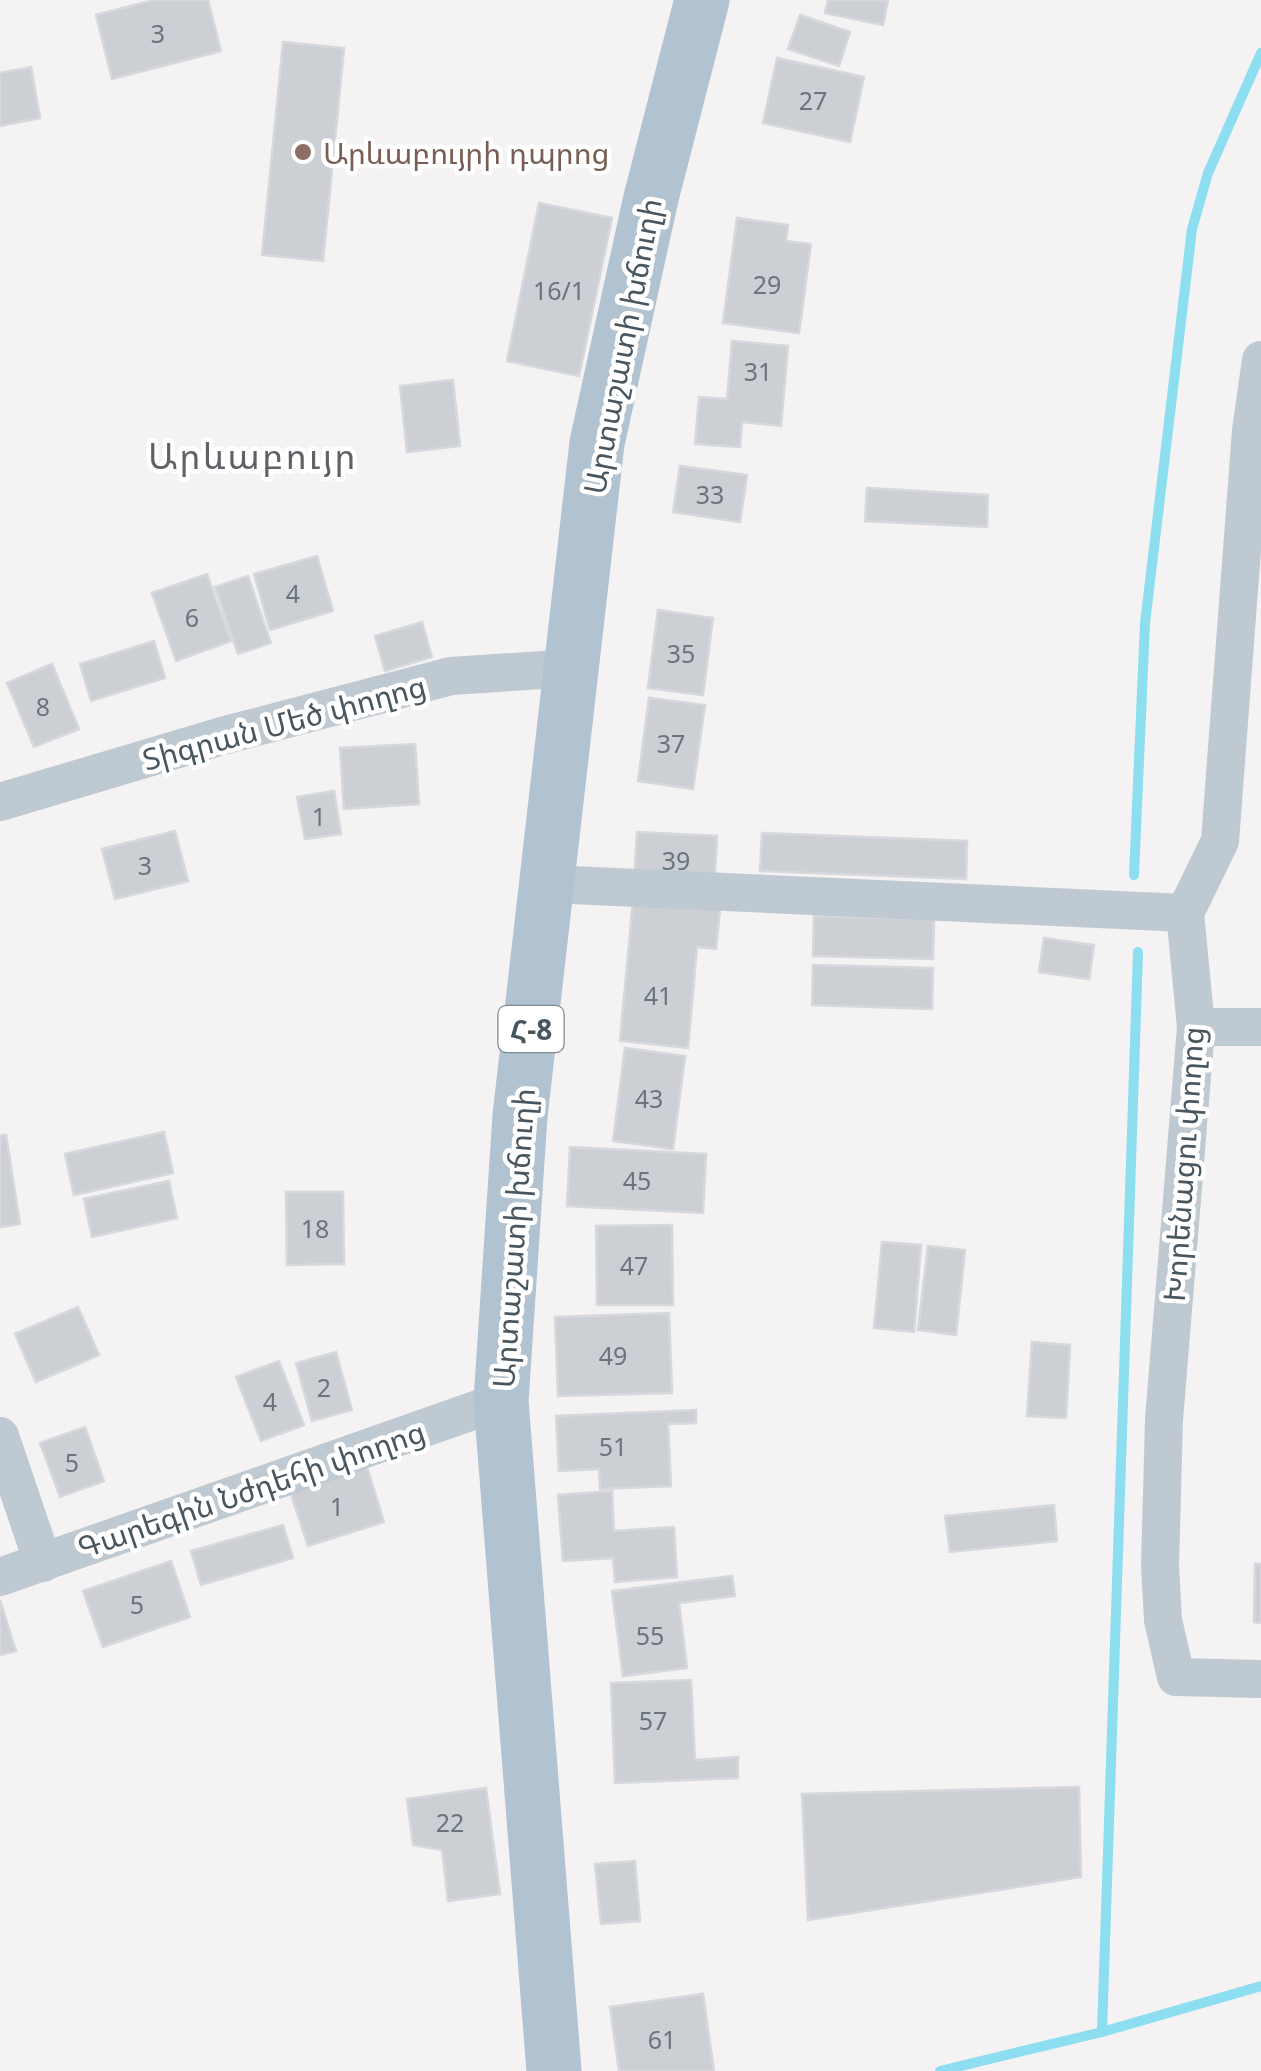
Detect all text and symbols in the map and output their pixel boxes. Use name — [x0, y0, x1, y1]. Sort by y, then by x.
house number: 3 — [151, 16, 165, 50]
house number: 27 — [799, 83, 827, 117]
place label: Արևաբույրի դպրոց — [323, 132, 610, 173]
marker: Արևաբույրի դպրոց — [292, 141, 314, 163]
street label: Արտաշատի խճուղի — [573, 194, 671, 498]
house number: 29 — [753, 267, 781, 301]
house number: 16/1 — [533, 273, 585, 307]
house number: 31 — [744, 354, 772, 388]
district label: Արևաբույր — [148, 432, 358, 479]
house number: 33 — [696, 477, 724, 511]
house number: 4 — [286, 576, 300, 610]
house number: 6 — [185, 600, 199, 634]
house number: 35 — [667, 636, 695, 670]
street label: Տիգրան Մեծ փողոց — [138, 664, 430, 780]
house number: 8 — [36, 689, 50, 723]
house number: 37 — [657, 726, 685, 760]
house number: 1 — [312, 799, 326, 833]
house number: 39 — [662, 843, 690, 877]
house number: 3 — [138, 848, 152, 882]
house number: 41 — [644, 978, 672, 1012]
road number: Հ-8 — [498, 1006, 564, 1052]
street label: Խորենացու փողոց — [1153, 1025, 1213, 1303]
house number: 43 — [635, 1081, 663, 1115]
street label: Արտաշատի խճուղի — [482, 1087, 544, 1389]
house number: 45 — [623, 1163, 651, 1197]
house number: 18 — [301, 1211, 329, 1245]
house number: 47 — [620, 1248, 648, 1282]
house number: 49 — [599, 1338, 627, 1372]
house number: 2 — [317, 1370, 331, 1404]
house number: 4 — [263, 1384, 277, 1418]
street label: Գարեգին Նժդեհի փողոց — [72, 1410, 430, 1568]
house number: 51 — [599, 1429, 627, 1463]
house number: 5 — [65, 1445, 79, 1479]
house number: 1 — [330, 1489, 344, 1523]
house number: 5 — [130, 1587, 144, 1621]
house number: 55 — [636, 1618, 664, 1652]
house number: 57 — [639, 1703, 667, 1737]
house number: 22 — [436, 1805, 464, 1839]
house number: 61 — [648, 2022, 676, 2056]

